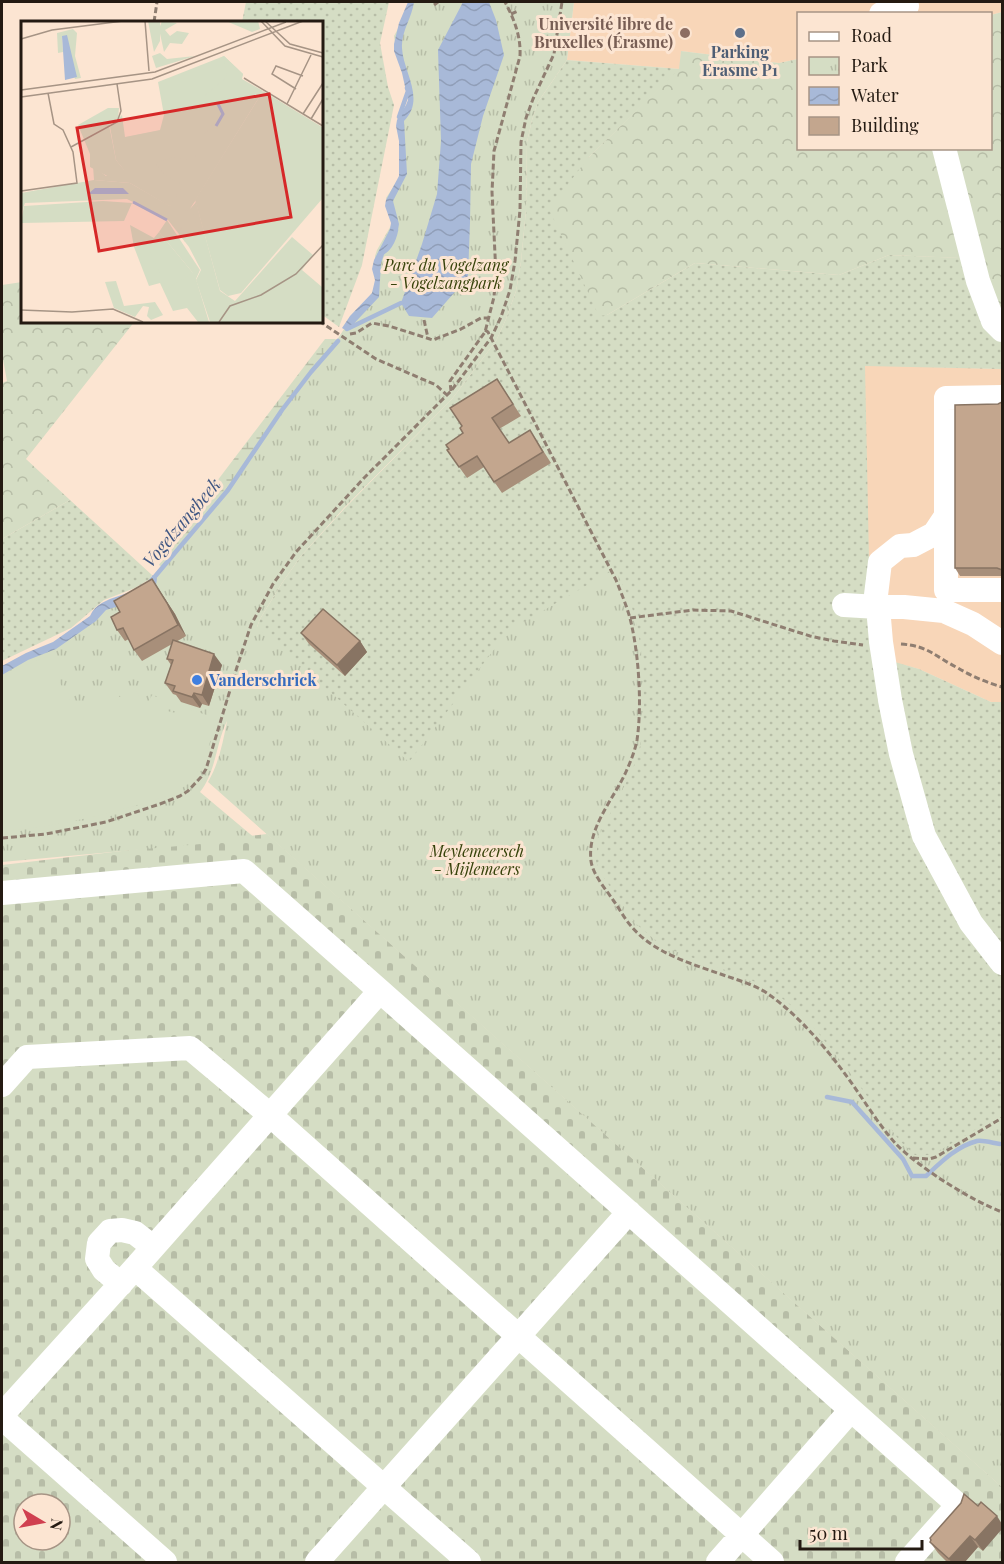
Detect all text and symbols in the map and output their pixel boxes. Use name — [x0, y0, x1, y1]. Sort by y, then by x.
legend — [797, 12, 992, 150]
place label: Université libre de Bruxelles (Érasme) — [534, 13, 673, 52]
inset map — [21, 21, 322, 322]
text: Road — [851, 23, 892, 47]
marker: Université libre de Bruxelles (Érasme) — [678, 26, 692, 40]
marker: Parking Erasme P1 — [733, 26, 747, 40]
place label: Parking Erasme P1 — [702, 41, 778, 80]
text: Park — [851, 53, 888, 77]
text: Water — [850, 83, 899, 107]
text: Building — [851, 113, 919, 137]
park label: Parc du Vogelzang - Vogelzangpark — [383, 254, 510, 293]
water label: Vogelzangbeek — [137, 473, 226, 572]
place label: Vanderschrick — [208, 669, 317, 690]
marker: Vanderschrick — [190, 673, 204, 687]
park label: Meylemeersch - Mijlemeers — [429, 840, 524, 879]
north arrow — [12, 1492, 72, 1552]
scale bar — [800, 1513, 922, 1551]
text: N — [46, 1517, 69, 1533]
text: 50 m — [809, 1521, 848, 1545]

